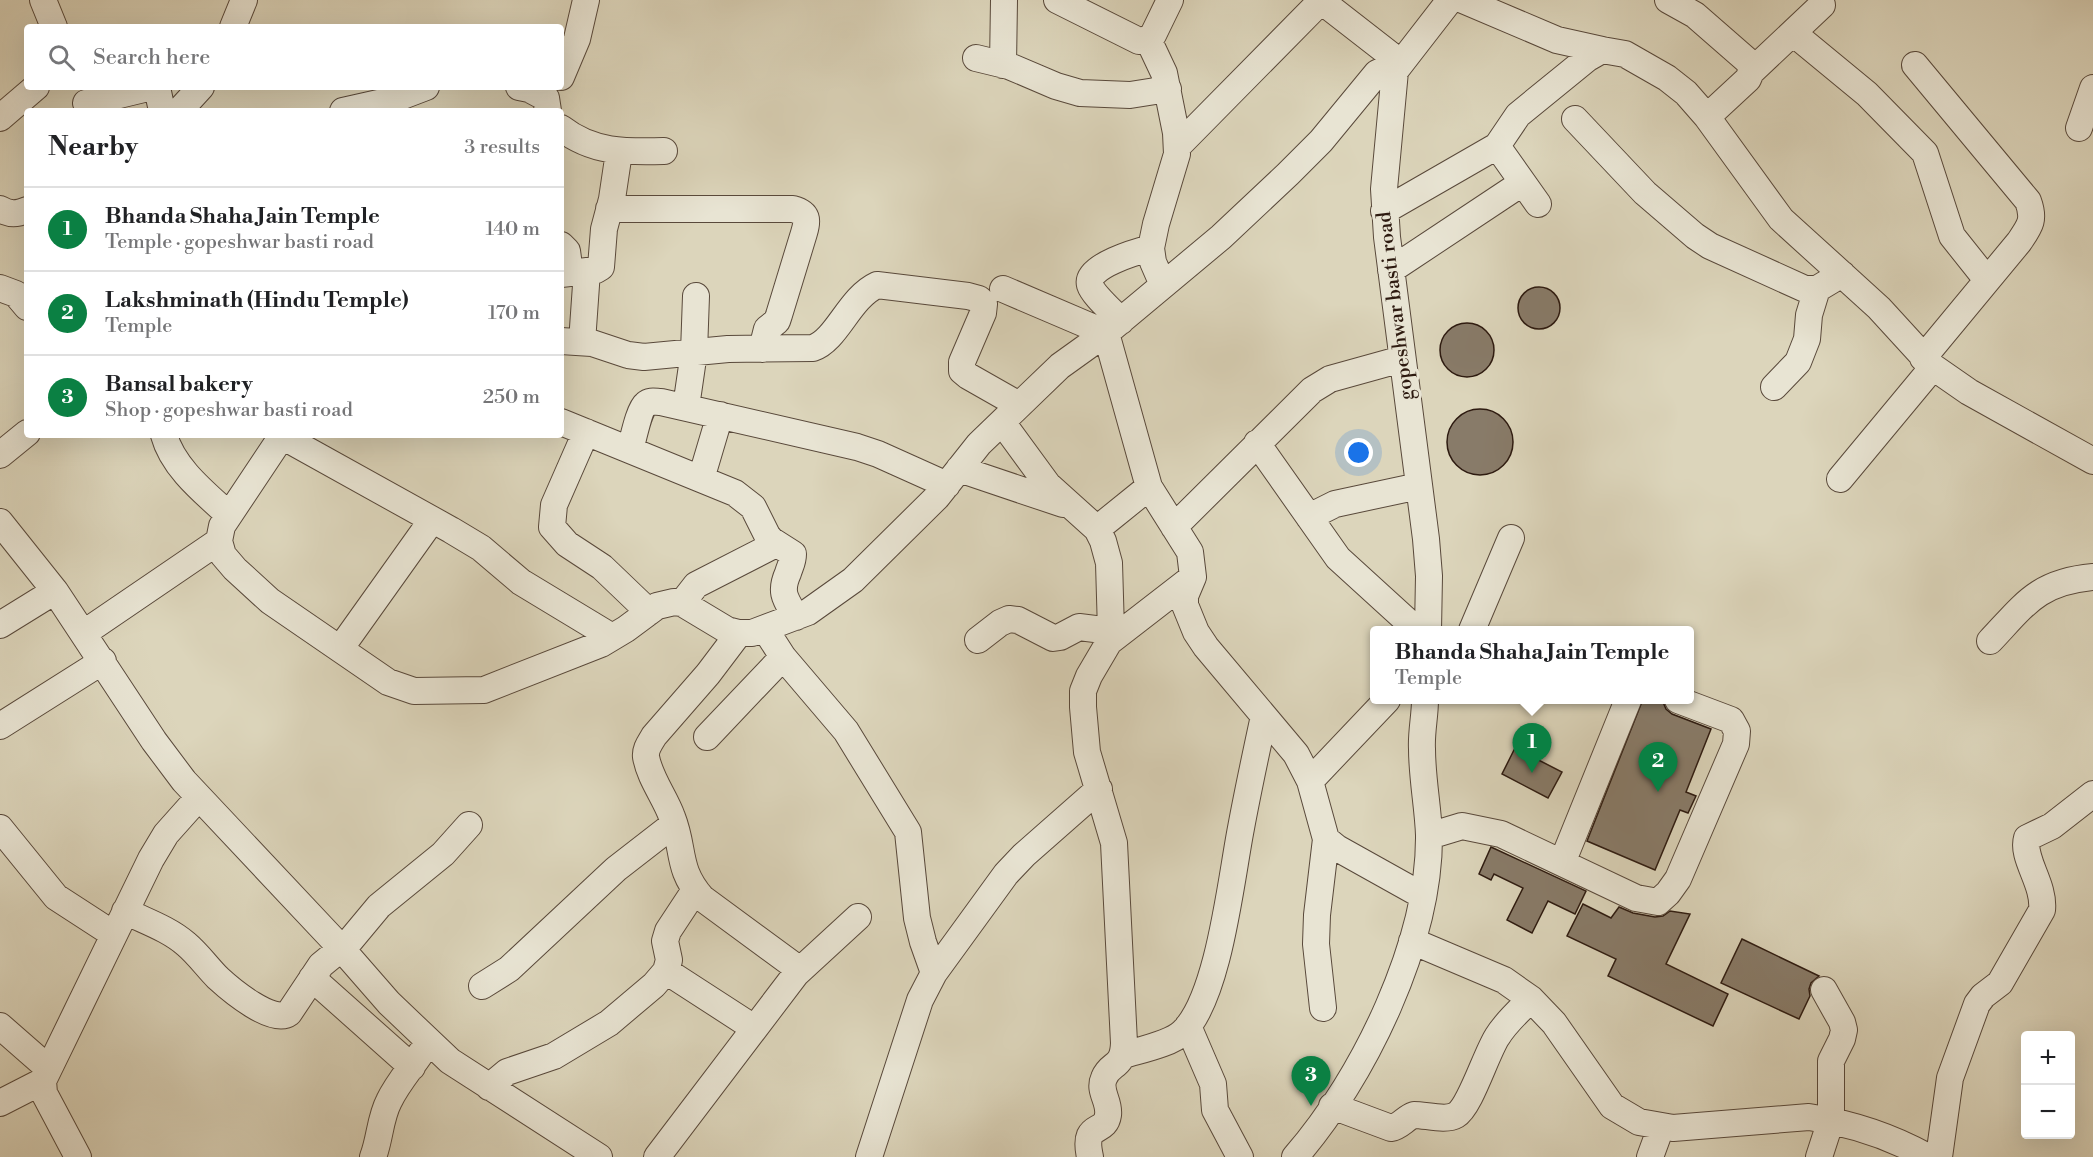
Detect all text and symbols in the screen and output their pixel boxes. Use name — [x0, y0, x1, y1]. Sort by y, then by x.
search box — [24, 24, 564, 90]
icon: search — [45, 41, 78, 74]
text: Search here — [93, 44, 210, 71]
text: Nearby — [48, 131, 138, 163]
text: 3 results — [464, 135, 540, 160]
text: Bhanda Shaha Jain Temple — [105, 203, 380, 230]
street label: gopeshwar basti road — [1372, 210, 1420, 402]
text: 1 — [63, 217, 72, 242]
text: 140 m — [485, 217, 540, 242]
text: Temple · gopeshwar basti road — [105, 230, 374, 255]
text: Lakshminath (Hindu Temple) — [105, 287, 409, 314]
text: 2 — [61, 301, 74, 326]
text: 170 m — [488, 301, 540, 326]
text: Temple — [105, 314, 172, 339]
text: Bansal bakery — [105, 371, 253, 398]
text: 3 — [61, 385, 74, 410]
text: 250 m — [483, 385, 540, 410]
text: Shop · gopeshwar basti road — [105, 398, 353, 423]
your location — [1344, 438, 1373, 467]
popup — [1370, 626, 1694, 704]
text: Bhanda Shaha Jain Temple — [1395, 639, 1669, 666]
text: Temple — [1395, 666, 1462, 691]
pin: 1 — [1512, 724, 1552, 773]
pin: 2 — [1638, 742, 1678, 792]
map controls — [2021, 1031, 2075, 1139]
button: + — [2021, 1031, 2075, 1085]
pin: 3 — [1292, 1056, 1330, 1106]
button: − — [2021, 1085, 2075, 1139]

